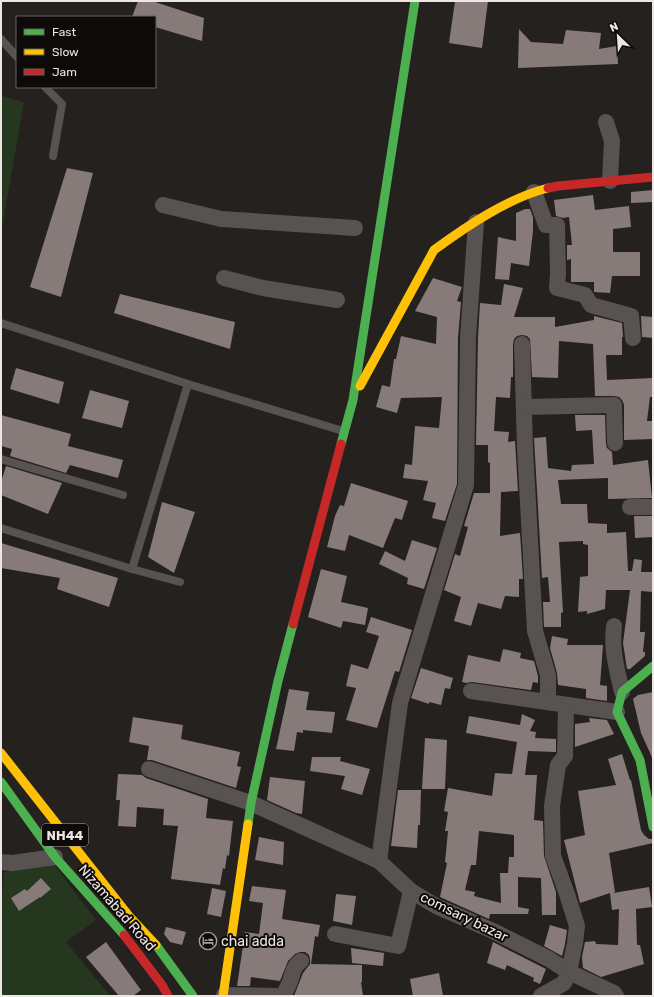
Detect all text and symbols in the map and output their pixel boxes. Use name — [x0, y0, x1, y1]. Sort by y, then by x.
legend — [16, 16, 156, 88]
north arrow — [598, 16, 638, 56]
text: N — [608, 20, 620, 35]
text: Fast — [52, 25, 76, 39]
text: Slow — [52, 45, 79, 59]
text: Jam — [52, 65, 77, 79]
road number: NH44 — [42, 824, 88, 846]
street label: Nizamabad Road — [75, 861, 159, 955]
street label: comsary bazar — [417, 888, 511, 946]
hotel icon: chai adda — [198, 931, 218, 951]
place label: chai adda — [221, 933, 284, 950]

